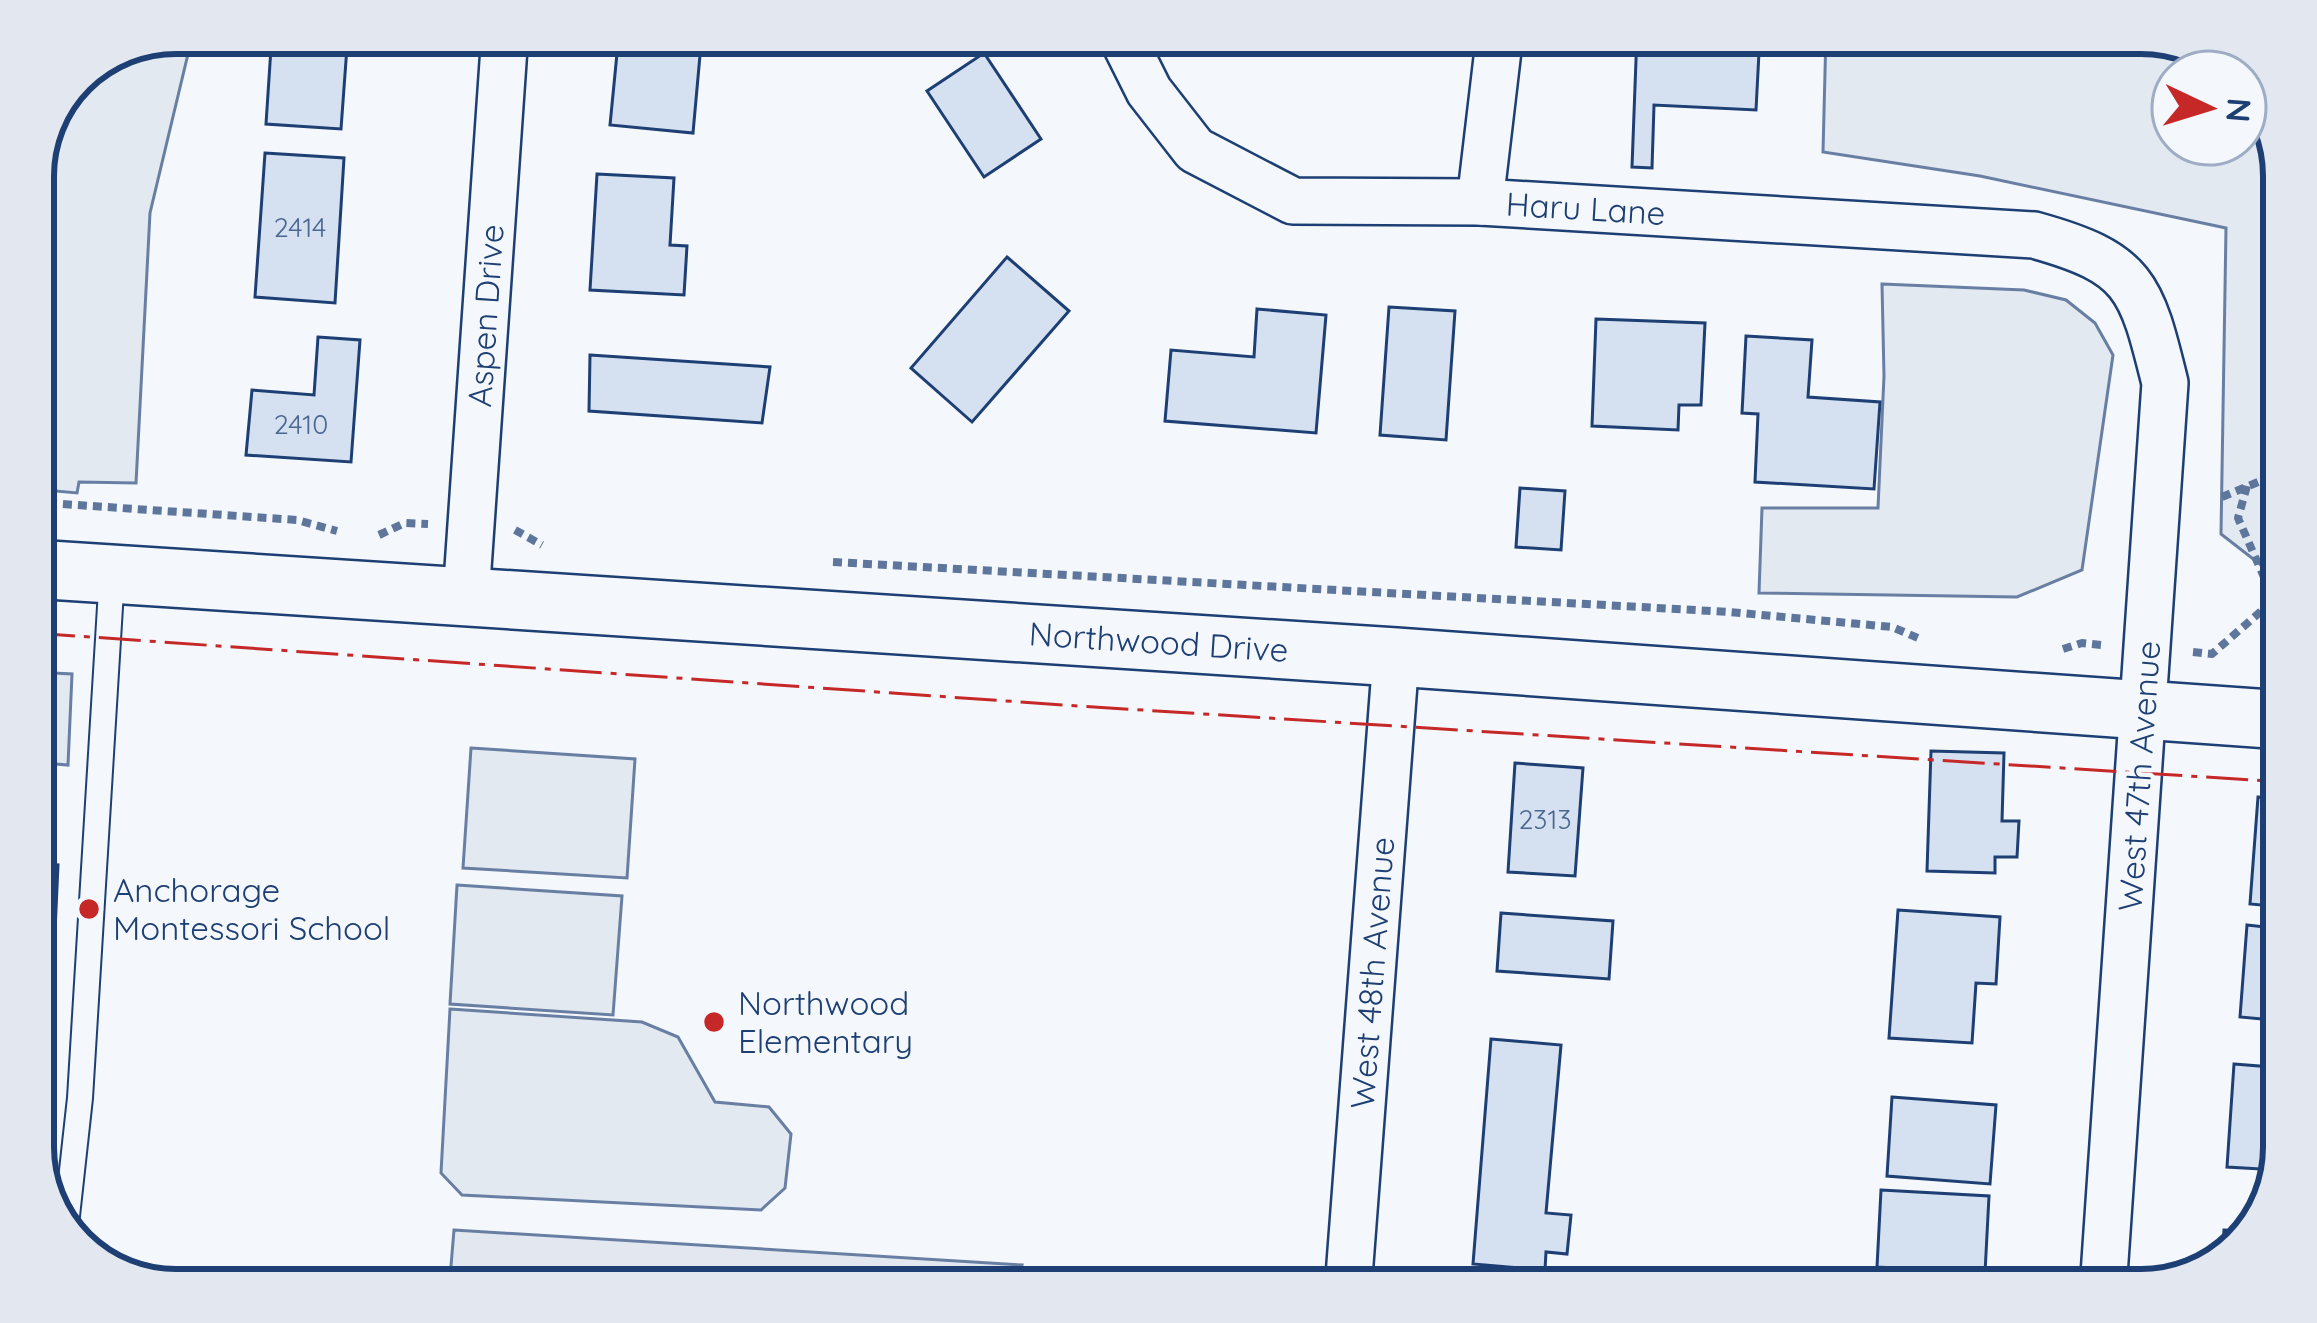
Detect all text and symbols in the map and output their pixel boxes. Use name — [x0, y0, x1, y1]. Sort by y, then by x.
north arrow — [2149, 48, 2269, 168]
text: N — [2218, 97, 2261, 124]
street label: Haru Lane — [1505, 183, 1667, 233]
house number: 2414 — [274, 210, 326, 244]
street label: Aspen Drive — [458, 223, 512, 408]
house number: 2410 — [274, 407, 328, 441]
street label: Northwood Drive — [1028, 612, 1290, 670]
street label: West 47th Avenue — [2109, 639, 2168, 912]
house number: 2313 — [1518, 802, 1572, 836]
street label: West 48th Avenue — [1341, 835, 1402, 1110]
place label: Anchorage Montessori School — [113, 869, 390, 948]
marker: Anchorage Montessori School — [76, 896, 102, 922]
place label: Northwood Elementary — [738, 982, 913, 1061]
marker: Northwood Elementary — [701, 1009, 727, 1035]

